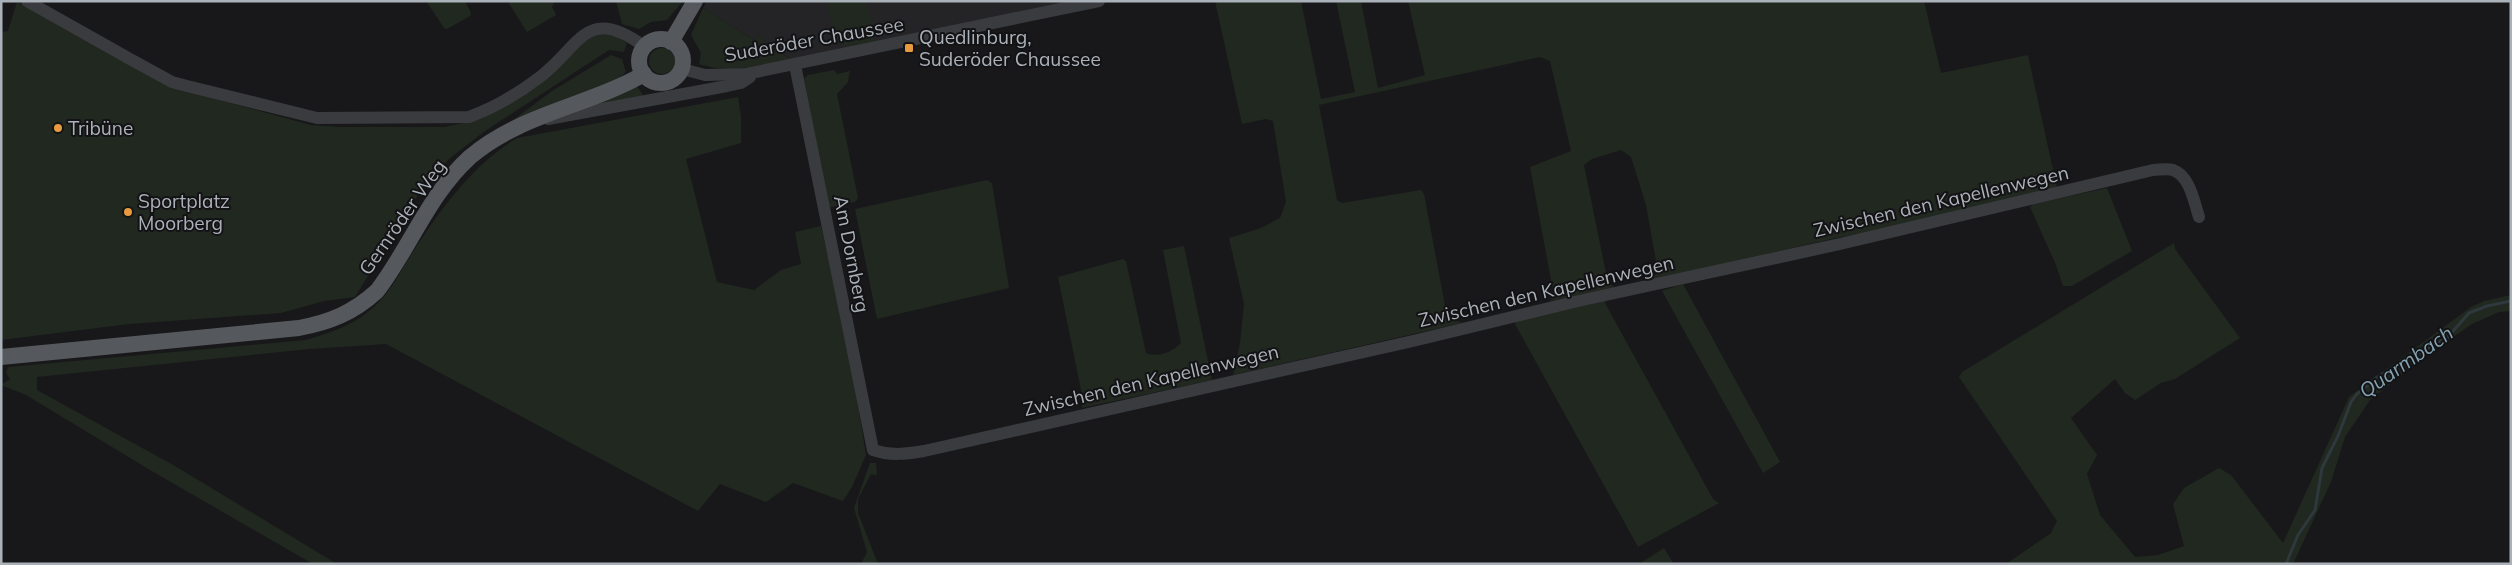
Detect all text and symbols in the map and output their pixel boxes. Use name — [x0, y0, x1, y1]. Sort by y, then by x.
street label: Suderöder Chaussee — [722, 11, 906, 67]
place label: Quedlinburg, Suderöder Chaussee — [919, 25, 1101, 71]
marker: Quedlinburg, Suderöder Chaussee — [903, 42, 915, 54]
place label: Tribüne — [68, 116, 133, 140]
marker: Tribüne — [52, 122, 64, 134]
street label: Gernröder Weg — [353, 155, 451, 279]
street label: Zwischen den Kapellenwegen — [1811, 160, 2071, 242]
place label: Sportplatz Moorberg — [138, 189, 230, 235]
street label: Am Dornberg — [829, 193, 875, 315]
marker: Sportplatz Moorberg — [122, 206, 134, 218]
street label: Zwischen den Kapellenwegen — [1416, 250, 1676, 332]
water label: Quarmbach — [2354, 320, 2458, 403]
street label: Zwischen den Kapellenwegen — [1021, 339, 1281, 421]

